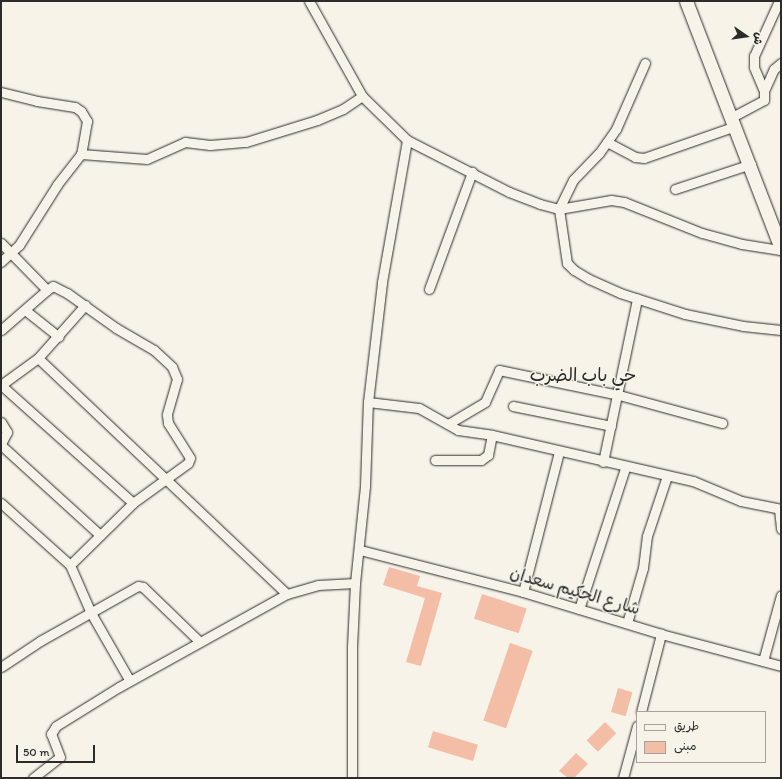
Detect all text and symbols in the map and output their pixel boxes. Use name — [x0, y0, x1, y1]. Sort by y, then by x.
north arrow — [726, 16, 766, 56]
text: ش — [750, 31, 766, 46]
district label: حي باب الضرب — [530, 364, 636, 386]
street label: شارع الحكيم سعدان — [508, 563, 642, 619]
legend — [636, 711, 766, 763]
text: طريق — [674, 719, 699, 733]
scale bar — [18, 737, 97, 763]
text: مبنى — [674, 739, 697, 753]
text: 50 m — [23, 745, 49, 759]

